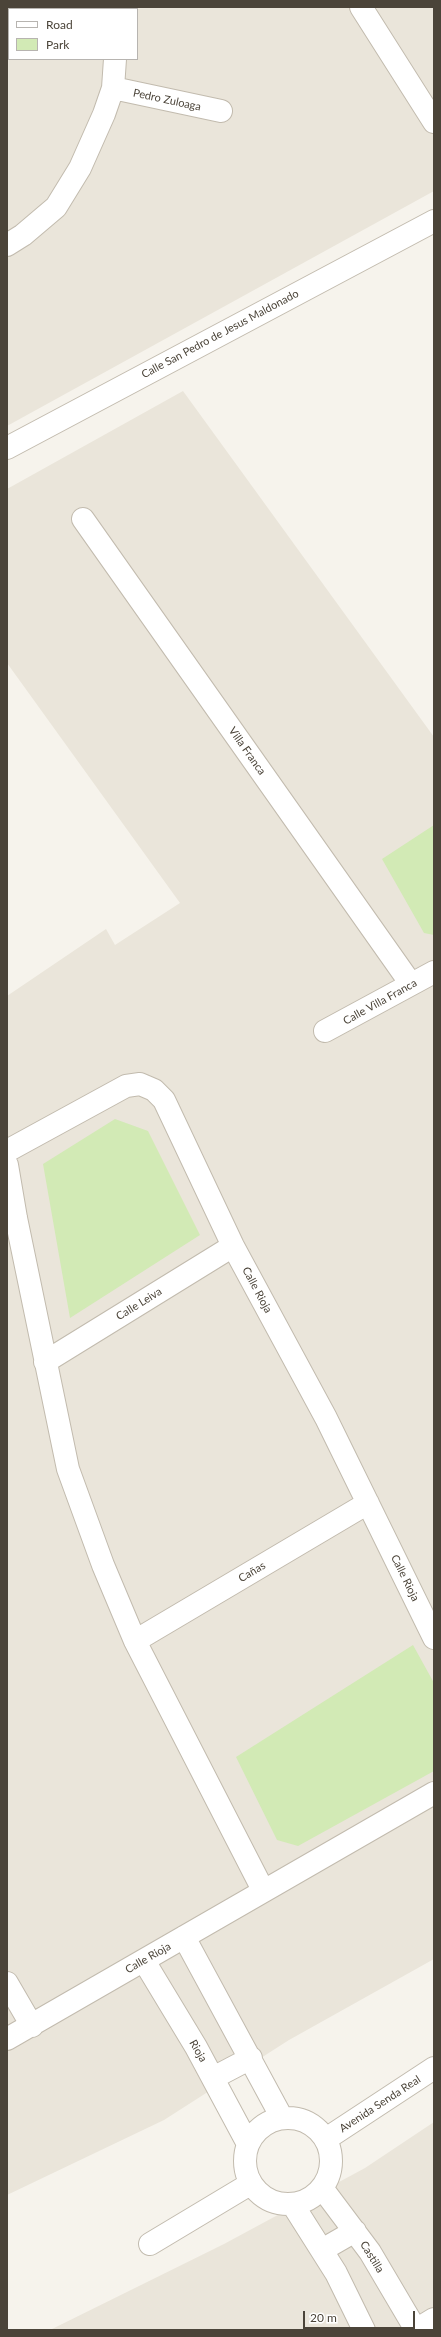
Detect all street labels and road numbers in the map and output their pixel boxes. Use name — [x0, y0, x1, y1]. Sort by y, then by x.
street label: Pedro Zuloaga — [132, 86, 202, 114]
street label: Calle San Pedro de Jesus Maldonado — [139, 287, 301, 381]
street label: Villa Franca — [226, 724, 268, 778]
street label: Calle Villa Franca — [341, 976, 419, 1028]
street label: Calle Rioja — [239, 1265, 275, 1315]
street label: Calle Leiva — [114, 1285, 164, 1323]
street label: Calle Rioja — [388, 1552, 422, 1604]
street label: Cañas — [236, 1559, 268, 1585]
street label: Calle Rioja — [123, 1940, 173, 1976]
street label: Rioja — [186, 2037, 210, 2065]
street label: Avenida Senda Real — [337, 2073, 423, 2135]
street label: Castilla — [357, 2239, 387, 2275]

